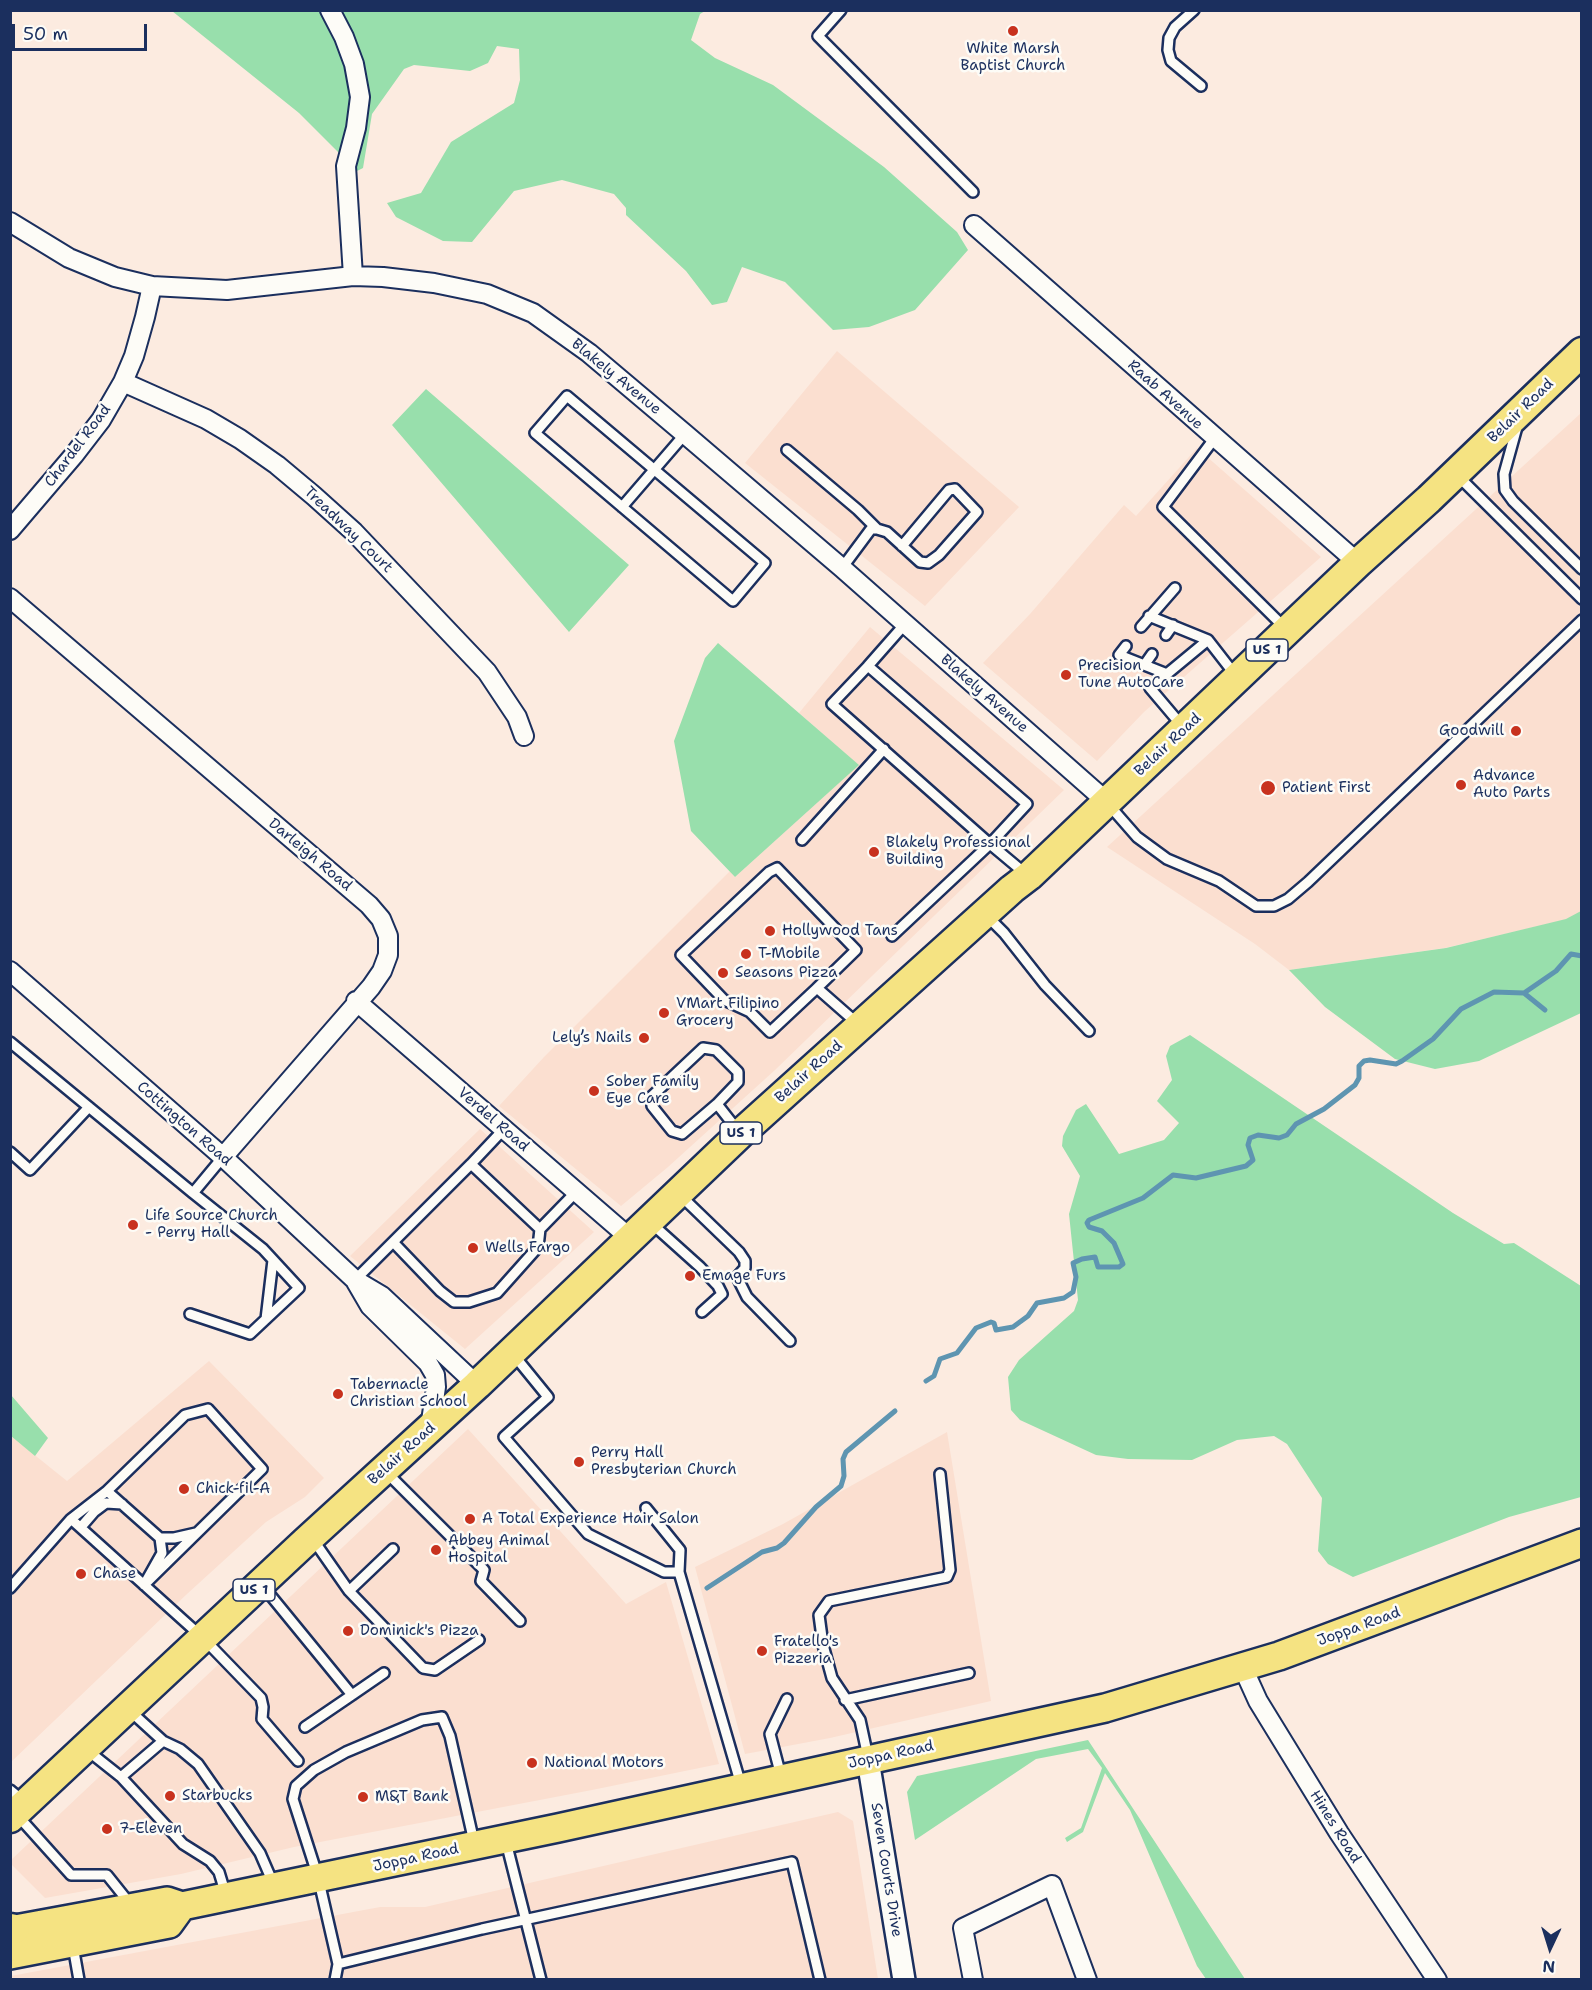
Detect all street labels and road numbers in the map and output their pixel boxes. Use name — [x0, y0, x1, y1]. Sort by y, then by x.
street label: Blakely Avenue — [567, 335, 665, 419]
street label: Raab Avenue — [1124, 356, 1206, 434]
street label: Belair Road — [1484, 375, 1558, 447]
street label: Chardel Road — [41, 401, 115, 491]
street label: Treadway Court — [300, 483, 396, 577]
road number: US 1 — [1246, 639, 1288, 661]
street label: Blakely Avenue — [936, 651, 1032, 737]
street label: Belair Road — [1131, 710, 1205, 780]
street label: Darleigh Road — [265, 815, 355, 895]
street label: Belair Road — [772, 1037, 846, 1107]
street label: Cottington Road — [133, 1078, 235, 1170]
street label: Verdel Road — [454, 1084, 532, 1156]
road number: US 1 — [720, 1122, 762, 1144]
street label: Belair Road — [365, 1419, 439, 1489]
road number: US 1 — [233, 1579, 275, 1601]
street label: Joppa Road — [1315, 1604, 1403, 1650]
street label: Joppa Road — [847, 1737, 935, 1773]
street label: Hines Road — [1306, 1787, 1364, 1867]
street label: Seven Courts Drive — [866, 1802, 906, 1938]
street label: Joppa Road — [372, 1840, 460, 1876]

